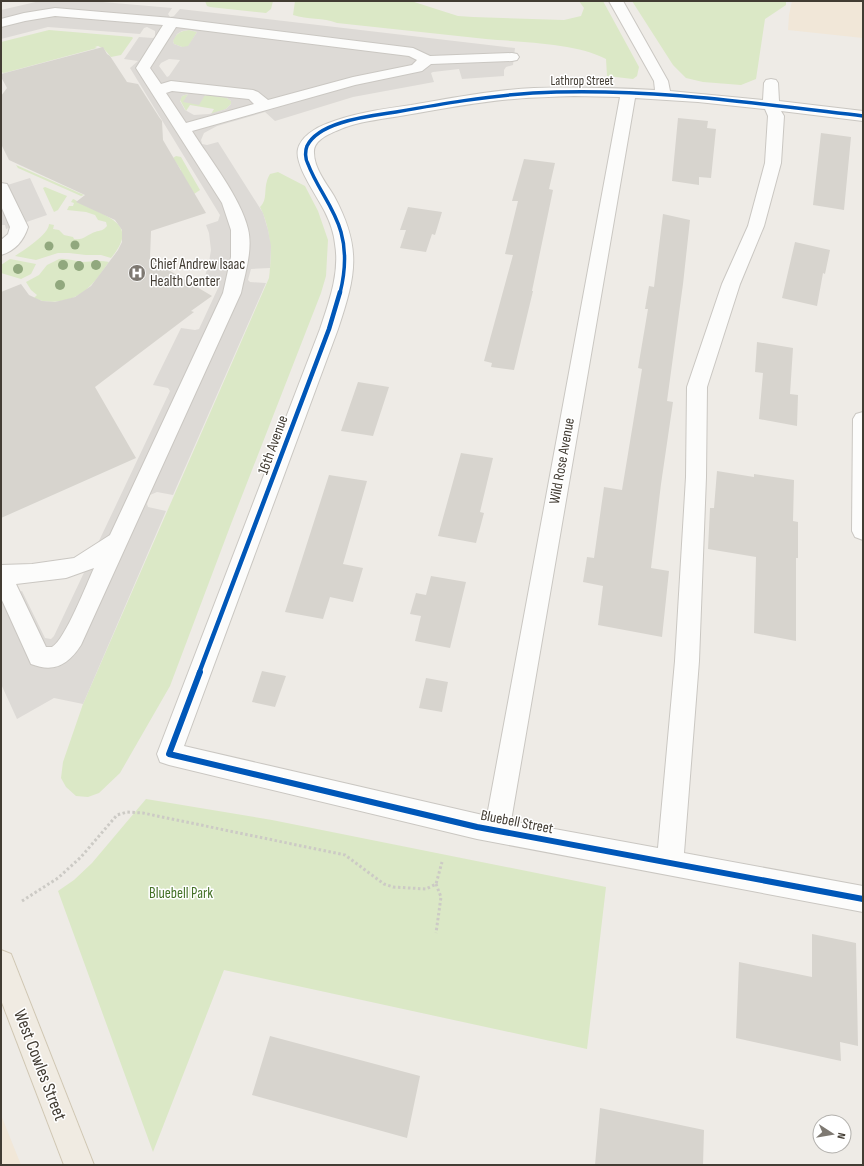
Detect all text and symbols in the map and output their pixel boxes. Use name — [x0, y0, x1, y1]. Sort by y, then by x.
street label: Lathrop Street — [550, 73, 614, 89]
place label: Chief Andrew Isaac Health Center — [150, 255, 245, 291]
hospital icon: Chief Andrew Isaac Health Center — [127, 263, 147, 283]
street label: 16th Avenue — [253, 413, 293, 477]
street label: Wild Rose Avenue — [545, 416, 579, 506]
street label: Bluebell Street — [479, 806, 555, 838]
park label: Bluebell Park — [149, 884, 213, 903]
street label: West Cowles Street — [9, 1006, 71, 1124]
north arrow — [812, 1114, 852, 1154]
text: N — [834, 1132, 848, 1140]

